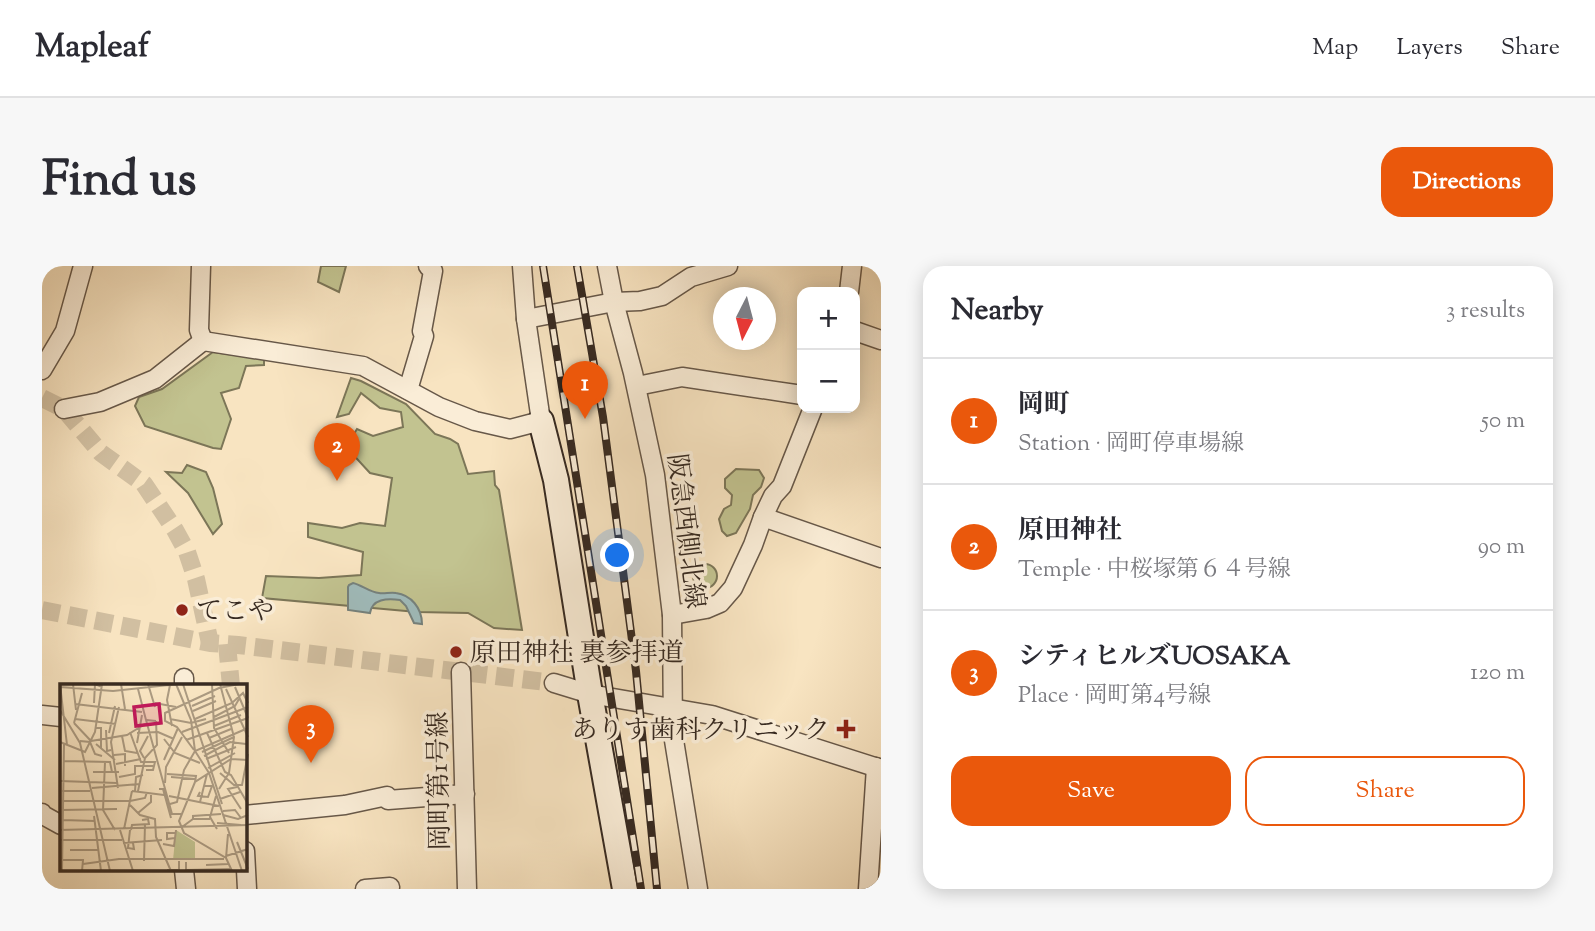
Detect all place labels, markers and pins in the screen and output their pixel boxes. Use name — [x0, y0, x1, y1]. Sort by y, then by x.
pin: 1 — [562, 361, 608, 419]
pin: 2 — [314, 423, 360, 481]
place label: てこや — [196, 594, 274, 631]
marker: てこや — [174, 602, 190, 618]
place label: 原田神社 裏参拝道 — [470, 636, 684, 673]
marker: 原田神社 裏参拝道 — [448, 644, 464, 660]
pin: 3 — [288, 705, 334, 763]
place label: ありす歯科クリニック — [572, 713, 830, 750]
marker: ありす歯科クリニック — [836, 719, 856, 739]

